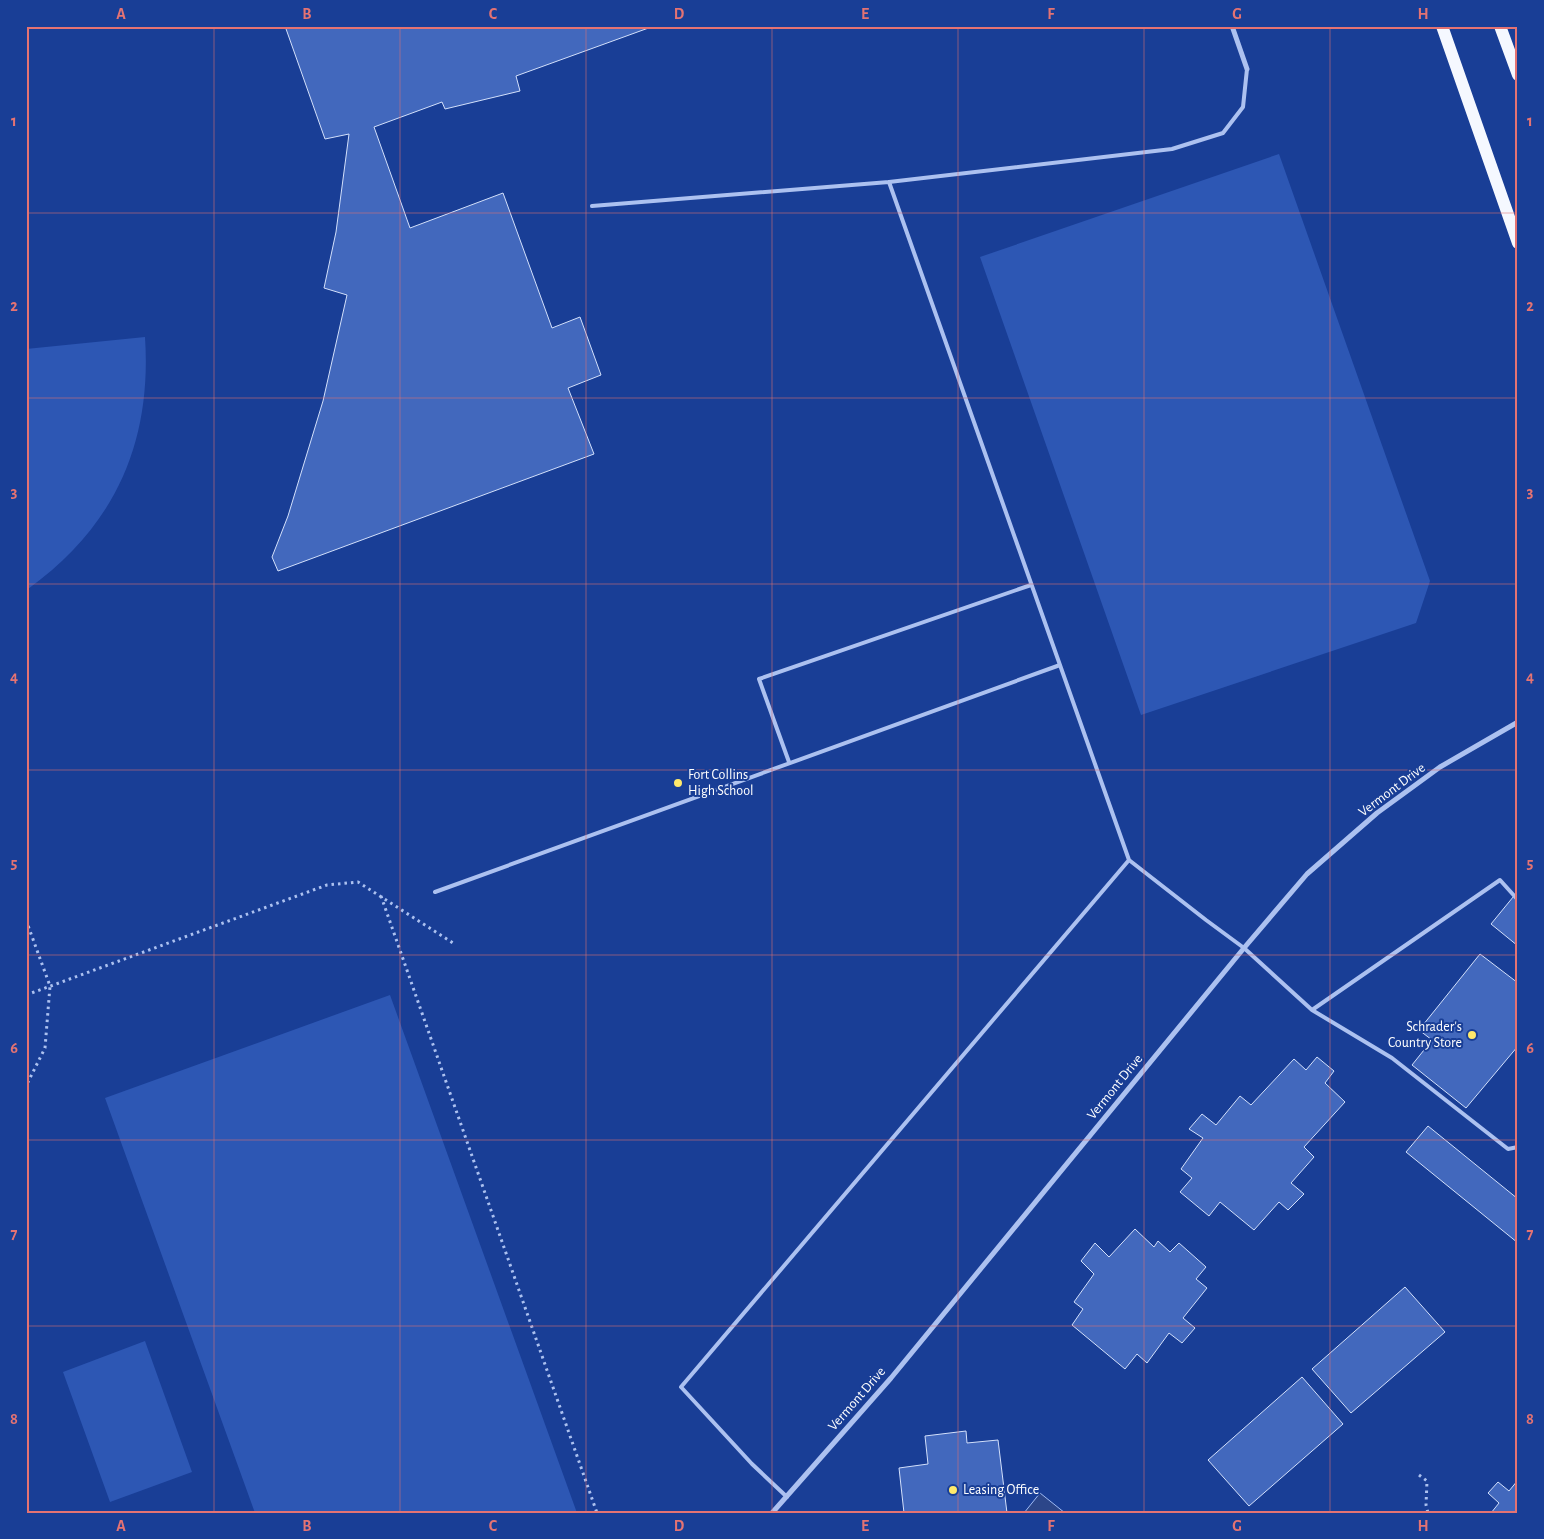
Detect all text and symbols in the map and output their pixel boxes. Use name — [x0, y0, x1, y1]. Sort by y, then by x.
text: A — [116, 6, 126, 22]
text: B — [302, 6, 312, 22]
text: C — [489, 6, 498, 22]
text: D — [674, 6, 685, 22]
text: E — [861, 6, 869, 22]
text: F — [1047, 6, 1055, 22]
text: G — [1232, 6, 1242, 22]
text: H — [1417, 6, 1429, 22]
text: 1 — [11, 113, 17, 129]
text: 1 — [1527, 113, 1533, 129]
text: 2 — [10, 298, 18, 314]
text: 2 — [1526, 298, 1534, 314]
text: 3 — [11, 484, 18, 500]
text: 3 — [1527, 484, 1534, 500]
text: 4 — [10, 669, 18, 685]
text: 4 — [1526, 669, 1534, 685]
street label: Vermont Drive — [1356, 761, 1428, 819]
place label: Fort Collins High School — [688, 768, 754, 798]
marker: Fort Collins High School — [672, 777, 684, 789]
text: 5 — [11, 855, 18, 871]
text: 5 — [1527, 855, 1534, 871]
place label: Schrader's Country Store — [1388, 1020, 1462, 1050]
marker: Schrader's Country Store — [1466, 1029, 1478, 1041]
text: 6 — [10, 1040, 18, 1056]
text: 6 — [1526, 1040, 1534, 1056]
street label: Vermont Drive — [1085, 1052, 1145, 1122]
text: 7 — [11, 1226, 18, 1242]
text: 7 — [1527, 1226, 1534, 1242]
street label: Vermont Drive — [826, 1364, 888, 1434]
text: 8 — [10, 1411, 18, 1427]
text: 8 — [1526, 1411, 1534, 1427]
place label: Leasing Office — [963, 1483, 1039, 1497]
marker: Leasing Office — [947, 1484, 959, 1496]
text: A — [116, 1518, 126, 1534]
text: B — [302, 1518, 312, 1534]
text: C — [489, 1518, 498, 1534]
text: D — [674, 1518, 685, 1534]
text: E — [861, 1518, 869, 1534]
text: F — [1047, 1518, 1055, 1534]
text: G — [1232, 1518, 1242, 1534]
text: H — [1417, 1518, 1429, 1534]

